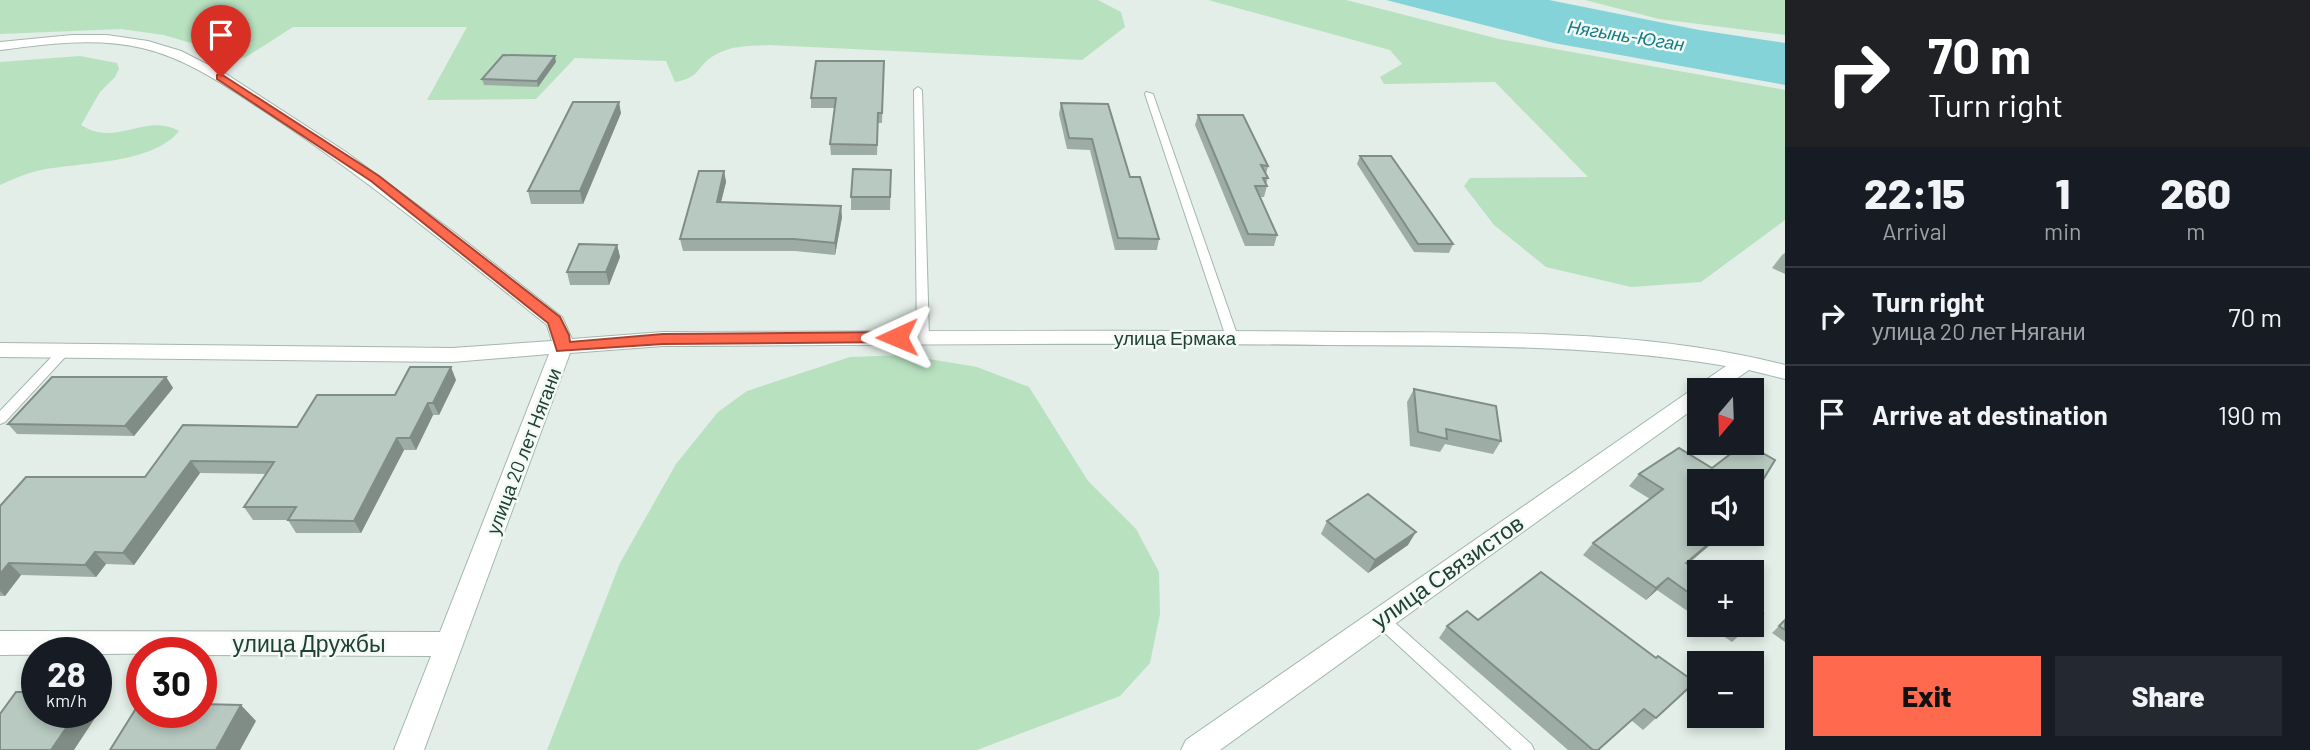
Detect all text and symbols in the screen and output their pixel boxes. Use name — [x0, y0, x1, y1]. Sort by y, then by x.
pin — [191, 5, 251, 77]
water label: Нягынь-Юган — [1566, 15, 1686, 55]
icon: arrive — [202, 16, 240, 54]
text: 70 m — [1928, 25, 2031, 84]
icon: right — [1813, 28, 1904, 119]
text: Turn right — [1928, 85, 2063, 123]
text: 22:15 — [1864, 167, 1965, 217]
text: 1 — [2055, 167, 2070, 217]
text: 260 — [2160, 167, 2231, 217]
text: Arrival — [1882, 217, 1947, 245]
text: min — [2044, 217, 2081, 245]
text: m — [2186, 217, 2205, 245]
text: Turn right — [1872, 286, 1985, 317]
icon: right — [1813, 297, 1851, 335]
position arrow — [860, 300, 934, 374]
text: 70 m — [2228, 301, 2282, 332]
text: улица 20 лет Нягани — [1872, 317, 2086, 345]
street label: улица Ермака — [1114, 326, 1237, 349]
street label: улица 20 лет Нягани — [481, 364, 565, 538]
north arrow — [1687, 378, 1764, 455]
map controls — [1687, 378, 1764, 728]
icon: arrive — [1813, 395, 1851, 433]
text: Arrive at destination — [1872, 399, 2108, 430]
text: 190 m — [2218, 399, 2282, 430]
button: sound — [1687, 469, 1764, 546]
street label: улица Связистов — [1366, 508, 1528, 634]
button: + — [1687, 560, 1764, 637]
street label: улица Дружбы — [232, 629, 386, 657]
speed limit sign: 30 — [126, 637, 217, 728]
button: − — [1687, 651, 1764, 728]
text: 28 — [47, 652, 86, 694]
button: Exit — [1813, 656, 2041, 736]
button: Share — [2055, 656, 2282, 736]
text: km/h — [46, 689, 87, 711]

